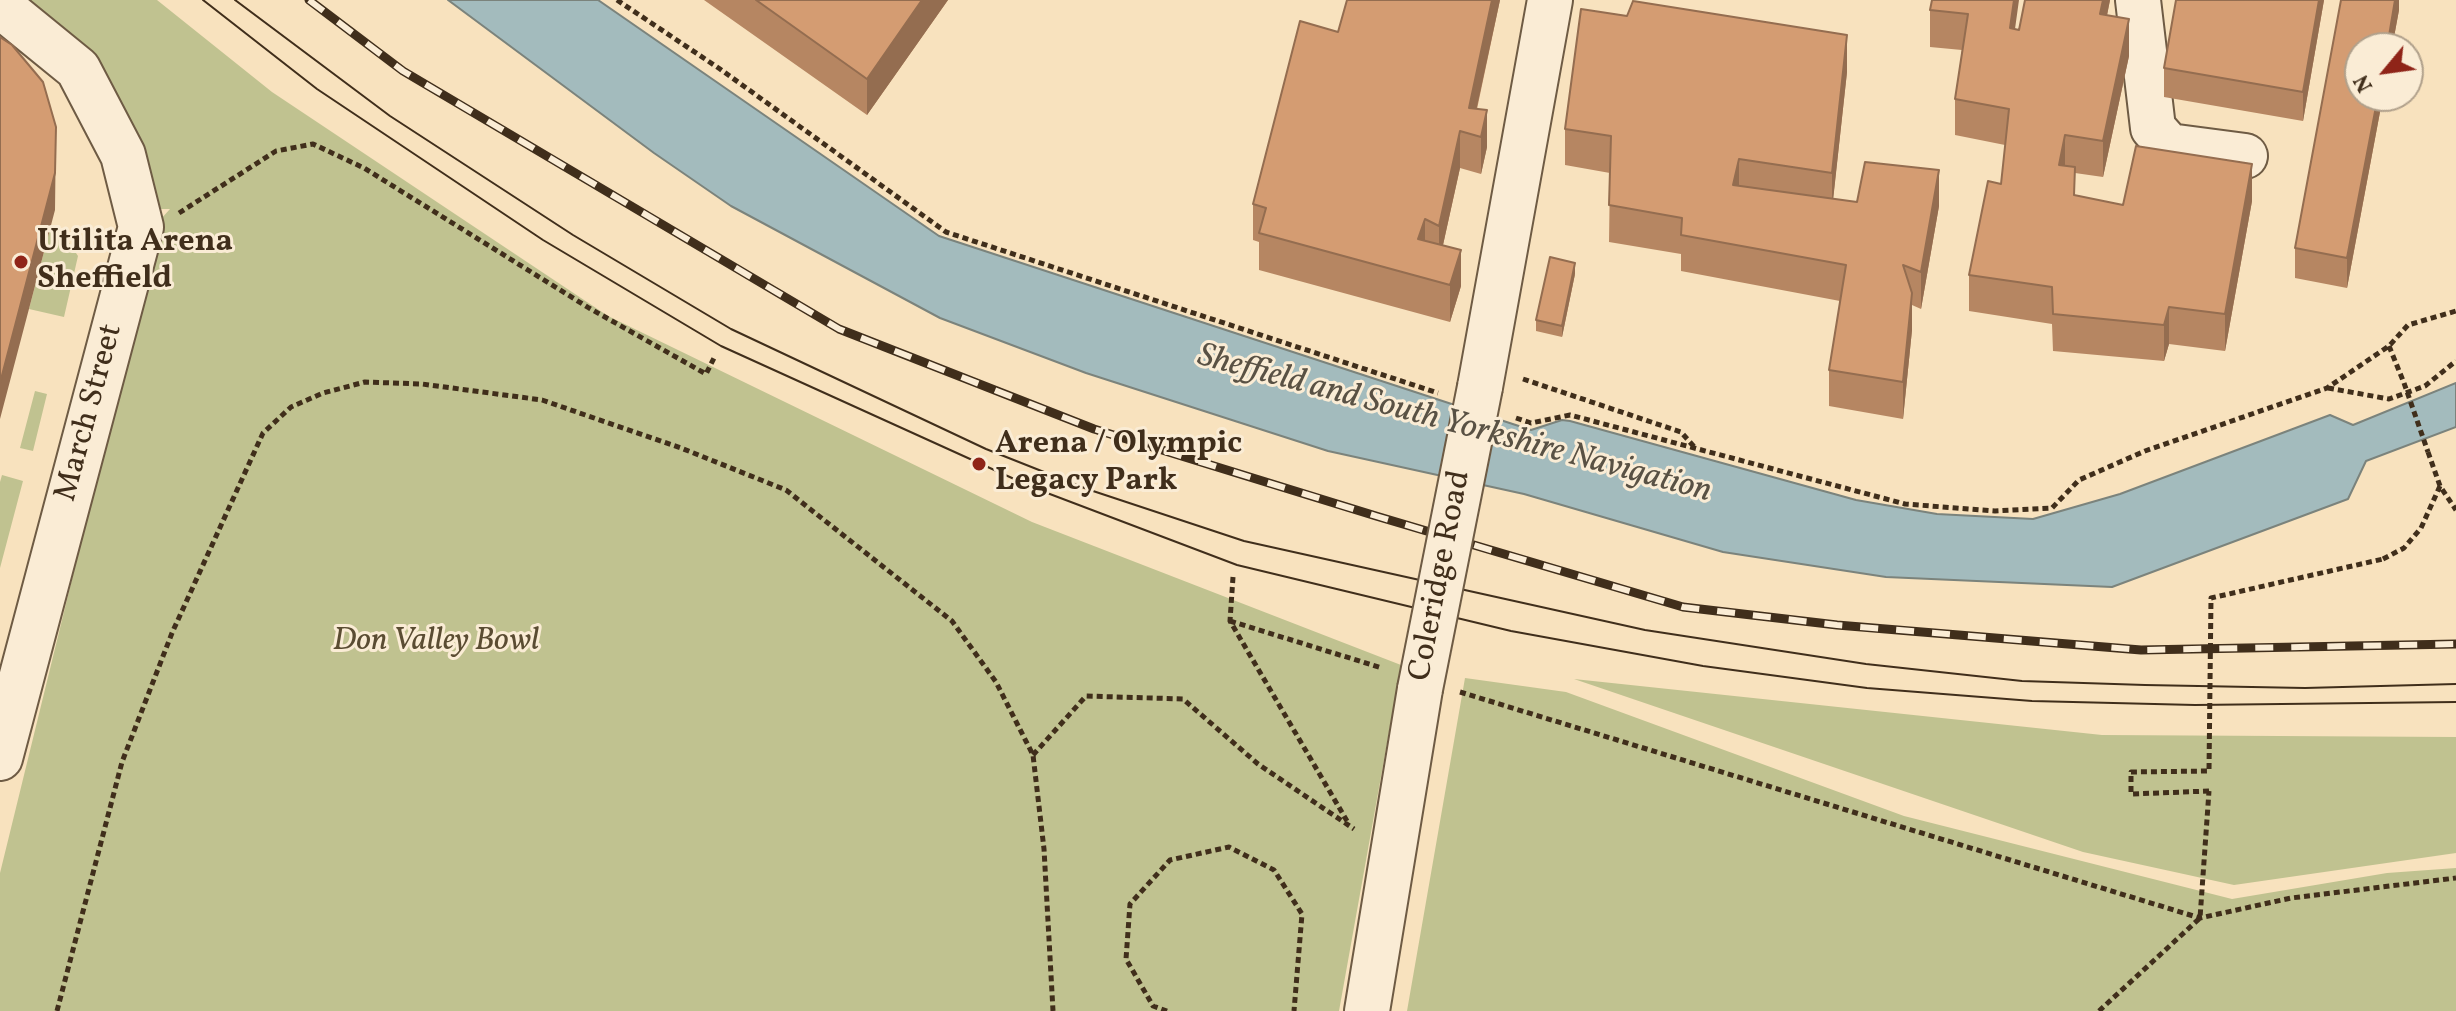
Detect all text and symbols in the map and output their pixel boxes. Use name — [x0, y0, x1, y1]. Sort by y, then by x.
north arrow — [2344, 32, 2424, 112]
text: N — [2347, 68, 2382, 97]
place label: Utilita Arena Sheffield — [37, 225, 233, 300]
marker: Utilita Arena Sheffield — [12, 253, 30, 271]
street label: March Street — [49, 320, 133, 506]
water label: Sheffield and South Yorkshire Navigation — [1192, 338, 1716, 514]
place label: Arena / Olympic Legacy Park — [995, 427, 1242, 502]
marker: Arena / Olympic Legacy Park — [970, 455, 988, 473]
street label: Coleridge Road — [1403, 467, 1481, 685]
park label: Don Valley Bowl — [333, 624, 539, 662]

